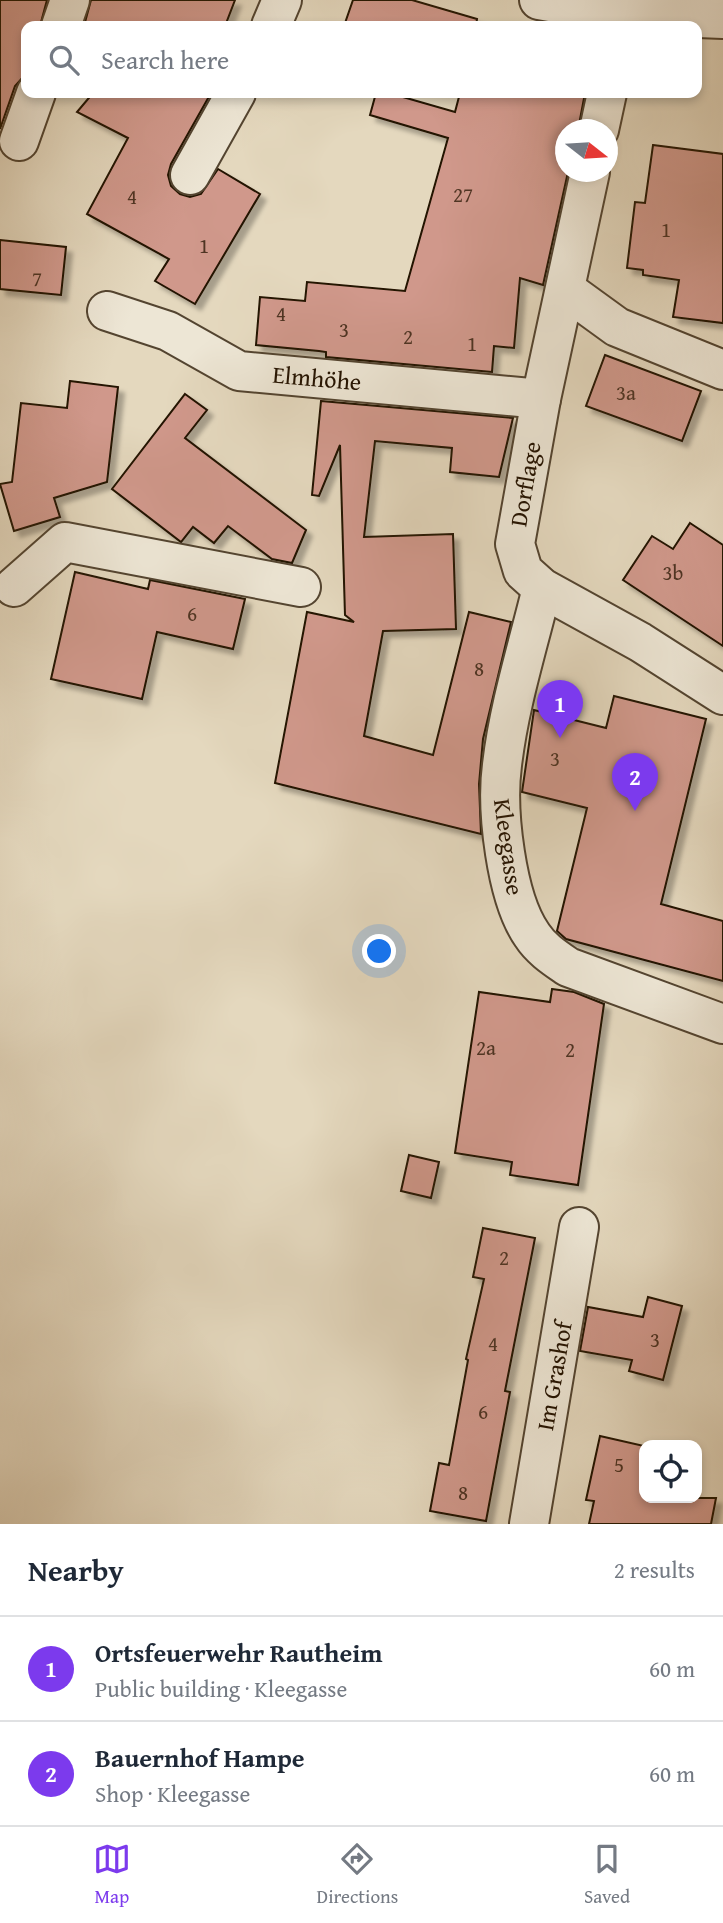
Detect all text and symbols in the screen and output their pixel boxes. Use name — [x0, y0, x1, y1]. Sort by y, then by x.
search box — [21, 21, 702, 98]
text: Search here — [101, 40, 229, 79]
icon: search — [45, 41, 83, 79]
north arrow — [555, 119, 618, 182]
house number: 27 — [453, 179, 473, 210]
house number: 4 — [127, 181, 137, 212]
house number: 1 — [661, 214, 671, 245]
house number: 1 — [199, 230, 209, 261]
house number: 7 — [32, 263, 42, 294]
house number: 4 — [276, 298, 286, 329]
house number: 3 — [339, 314, 349, 345]
house number: 2 — [403, 321, 413, 352]
house number: 1 — [467, 328, 477, 359]
street label: Elmhöhe — [271, 357, 363, 399]
house number: 3a — [616, 377, 636, 408]
street label: Dorflage — [500, 439, 550, 529]
house number: 3b — [663, 557, 683, 588]
house number: 6 — [187, 598, 197, 629]
house number: 8 — [474, 653, 484, 684]
pin: 1 — [537, 680, 583, 738]
house number: 3 — [550, 743, 560, 774]
pin: 2 — [612, 753, 658, 811]
street label: Kleegasse — [485, 796, 533, 898]
your location — [362, 934, 396, 968]
house number: 2a — [476, 1032, 496, 1063]
house number: 2 — [565, 1034, 575, 1065]
house number: 2 — [499, 1242, 509, 1273]
street label: Im Grashof — [527, 1316, 581, 1433]
house number: 3 — [650, 1324, 660, 1355]
house number: 4 — [488, 1328, 498, 1359]
house number: 6 — [478, 1396, 488, 1427]
map controls — [639, 1440, 702, 1503]
button: locate — [639, 1440, 702, 1503]
house number: 5 — [614, 1449, 624, 1480]
house number: 8 — [458, 1477, 468, 1508]
text: Nearby — [28, 1548, 124, 1592]
text: 2 results — [614, 1553, 695, 1586]
text: Ortsfeuerwehr Rautheim — [95, 1633, 383, 1672]
text: 1 — [45, 1652, 57, 1685]
text: 60 m — [649, 1652, 695, 1685]
text: Public building · Kleegasse — [95, 1672, 347, 1705]
text: Bauernhof Hampe — [95, 1738, 305, 1777]
text: 2 — [45, 1757, 57, 1790]
text: 60 m — [649, 1757, 695, 1790]
text: Shop · Kleegasse — [95, 1777, 250, 1810]
tab: Map — [93, 1840, 131, 1910]
tab: Directions — [317, 1840, 398, 1910]
tab: Saved — [584, 1840, 630, 1910]

